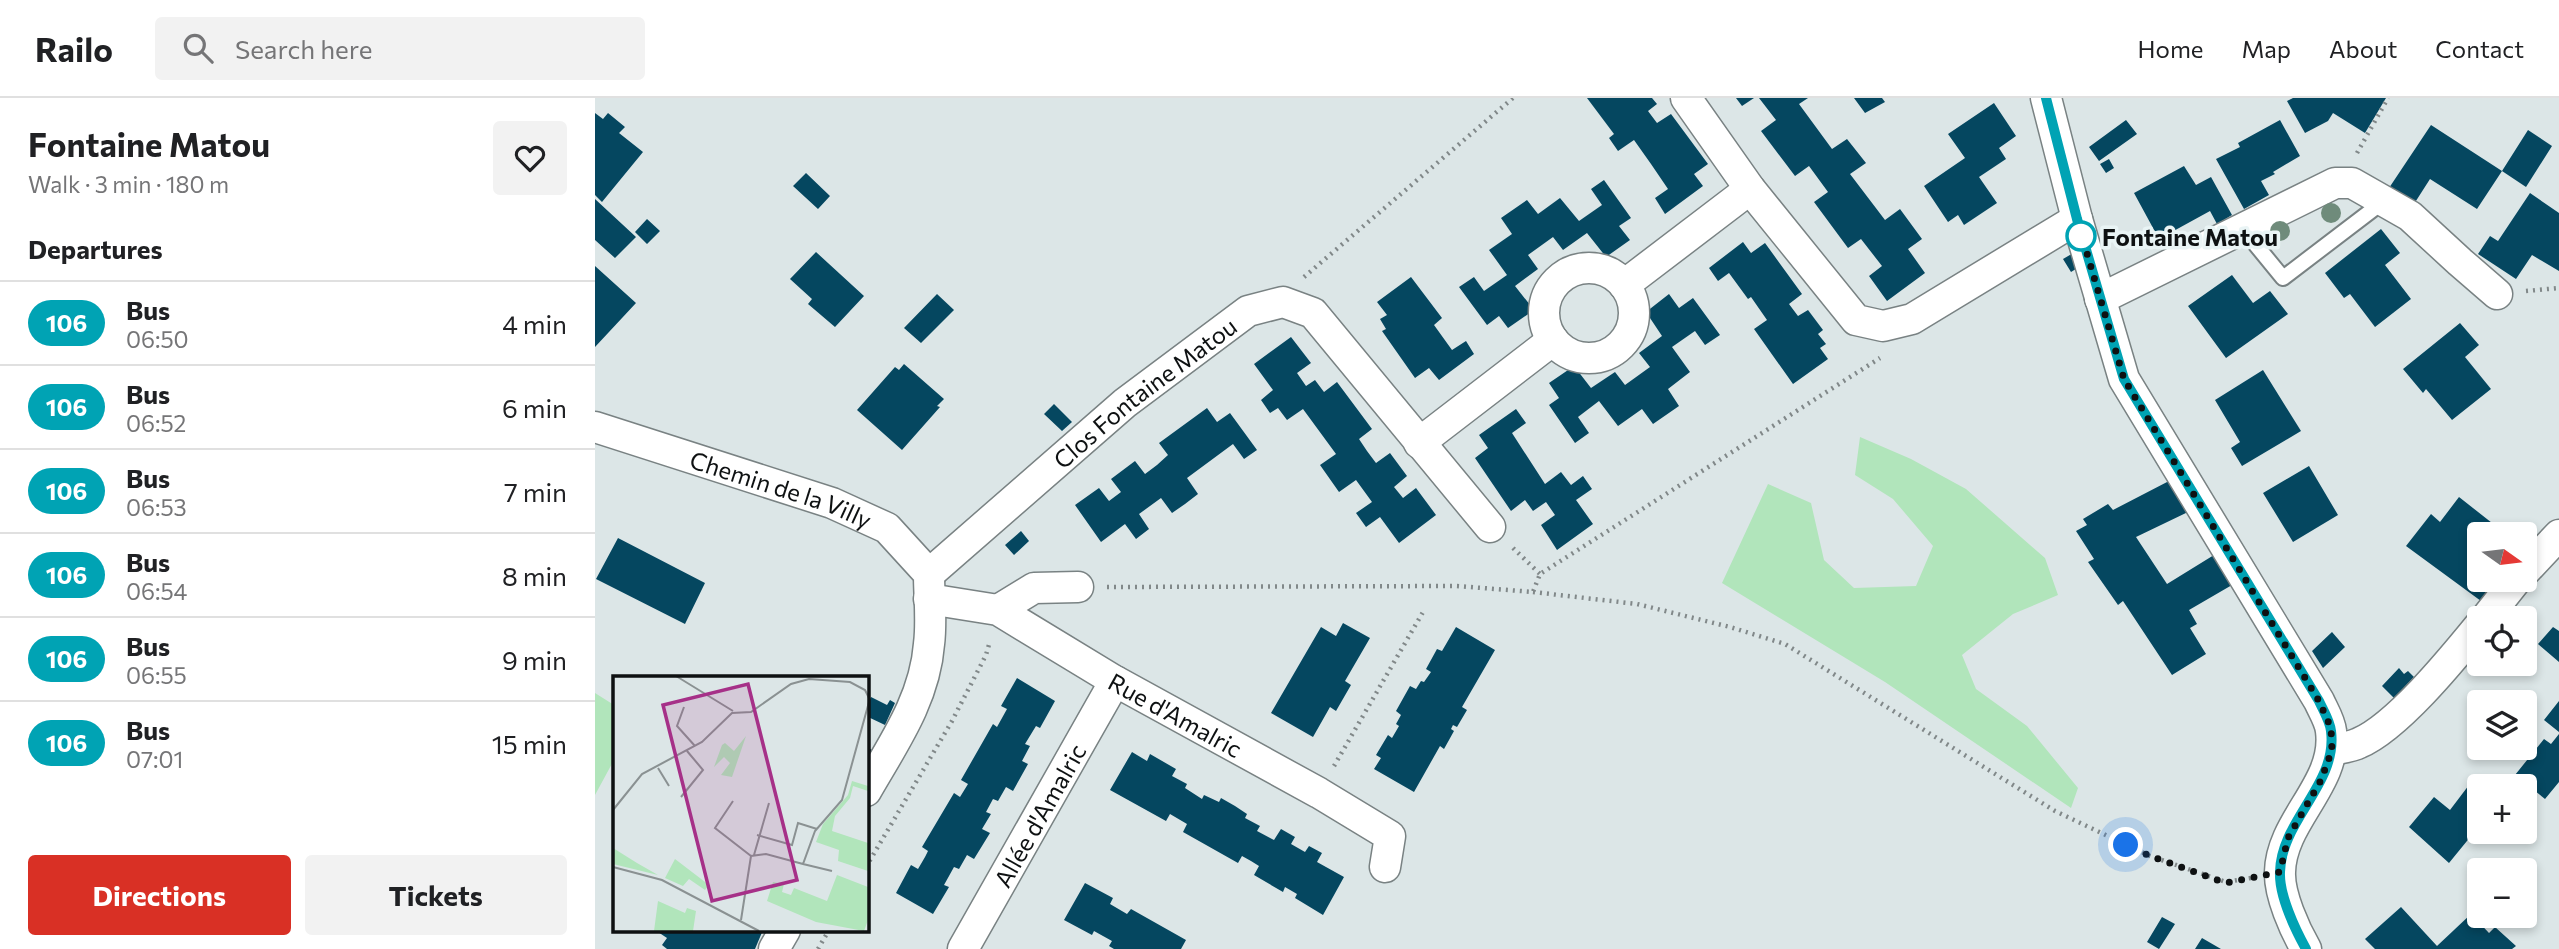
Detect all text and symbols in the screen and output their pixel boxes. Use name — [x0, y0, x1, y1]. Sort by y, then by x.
search box — [155, 17, 645, 80]
text: Railo — [35, 28, 113, 69]
icon: search — [179, 29, 217, 67]
text: Search here — [235, 33, 372, 64]
text: Home — [2138, 34, 2204, 63]
text: Map — [2242, 34, 2291, 63]
text: About — [2329, 34, 2397, 63]
text: Contact — [2435, 34, 2524, 63]
button: heart — [493, 121, 567, 195]
text: Fontaine Matou — [28, 123, 270, 164]
text: Walk · 3 min · 180 m — [28, 170, 229, 198]
marker: Fontaine Matou — [2066, 221, 2096, 251]
place label: Fontaine Matou — [2102, 222, 2278, 251]
text: Departures — [28, 233, 163, 264]
text: Bus — [126, 294, 170, 325]
text: 106 — [46, 308, 87, 337]
text: 4 min — [502, 308, 567, 339]
street label: Clos Fontaine Matou — [1047, 311, 1242, 474]
text: 06:50 — [126, 325, 189, 353]
text: Bus — [126, 378, 170, 409]
text: 106 — [46, 392, 87, 421]
text: 6 min — [502, 392, 567, 423]
text: 06:52 — [126, 409, 186, 437]
street label: Chemin de la Villy — [687, 444, 876, 534]
text: Bus — [126, 462, 170, 493]
text: 106 — [46, 476, 87, 505]
text: 7 min — [504, 476, 567, 507]
text: 06:53 — [126, 493, 187, 521]
north arrow — [2467, 522, 2537, 592]
map controls — [2467, 522, 2537, 928]
text: Bus — [126, 546, 170, 577]
text: 106 — [46, 560, 87, 589]
text: 8 min — [502, 560, 567, 591]
text: 06:54 — [126, 577, 187, 605]
button: locate — [2467, 606, 2537, 676]
text: Bus — [126, 630, 170, 661]
text: 106 — [46, 644, 87, 673]
text: 9 min — [502, 644, 567, 675]
text: 06:55 — [126, 661, 187, 689]
street label: Rue d'Amalric — [1104, 666, 1248, 763]
inset map — [613, 676, 868, 932]
button: layers — [2467, 690, 2537, 760]
text: Bus — [126, 714, 170, 745]
text: 106 — [46, 728, 87, 757]
text: 15 min — [492, 728, 567, 759]
street label: Allée d'Amalric — [987, 738, 1091, 892]
text: 07:01 — [126, 745, 183, 773]
button: + — [2467, 774, 2537, 844]
your location — [2108, 827, 2143, 862]
button: Directions — [28, 855, 291, 935]
button: Tickets — [305, 855, 567, 935]
button: − — [2467, 858, 2537, 928]

